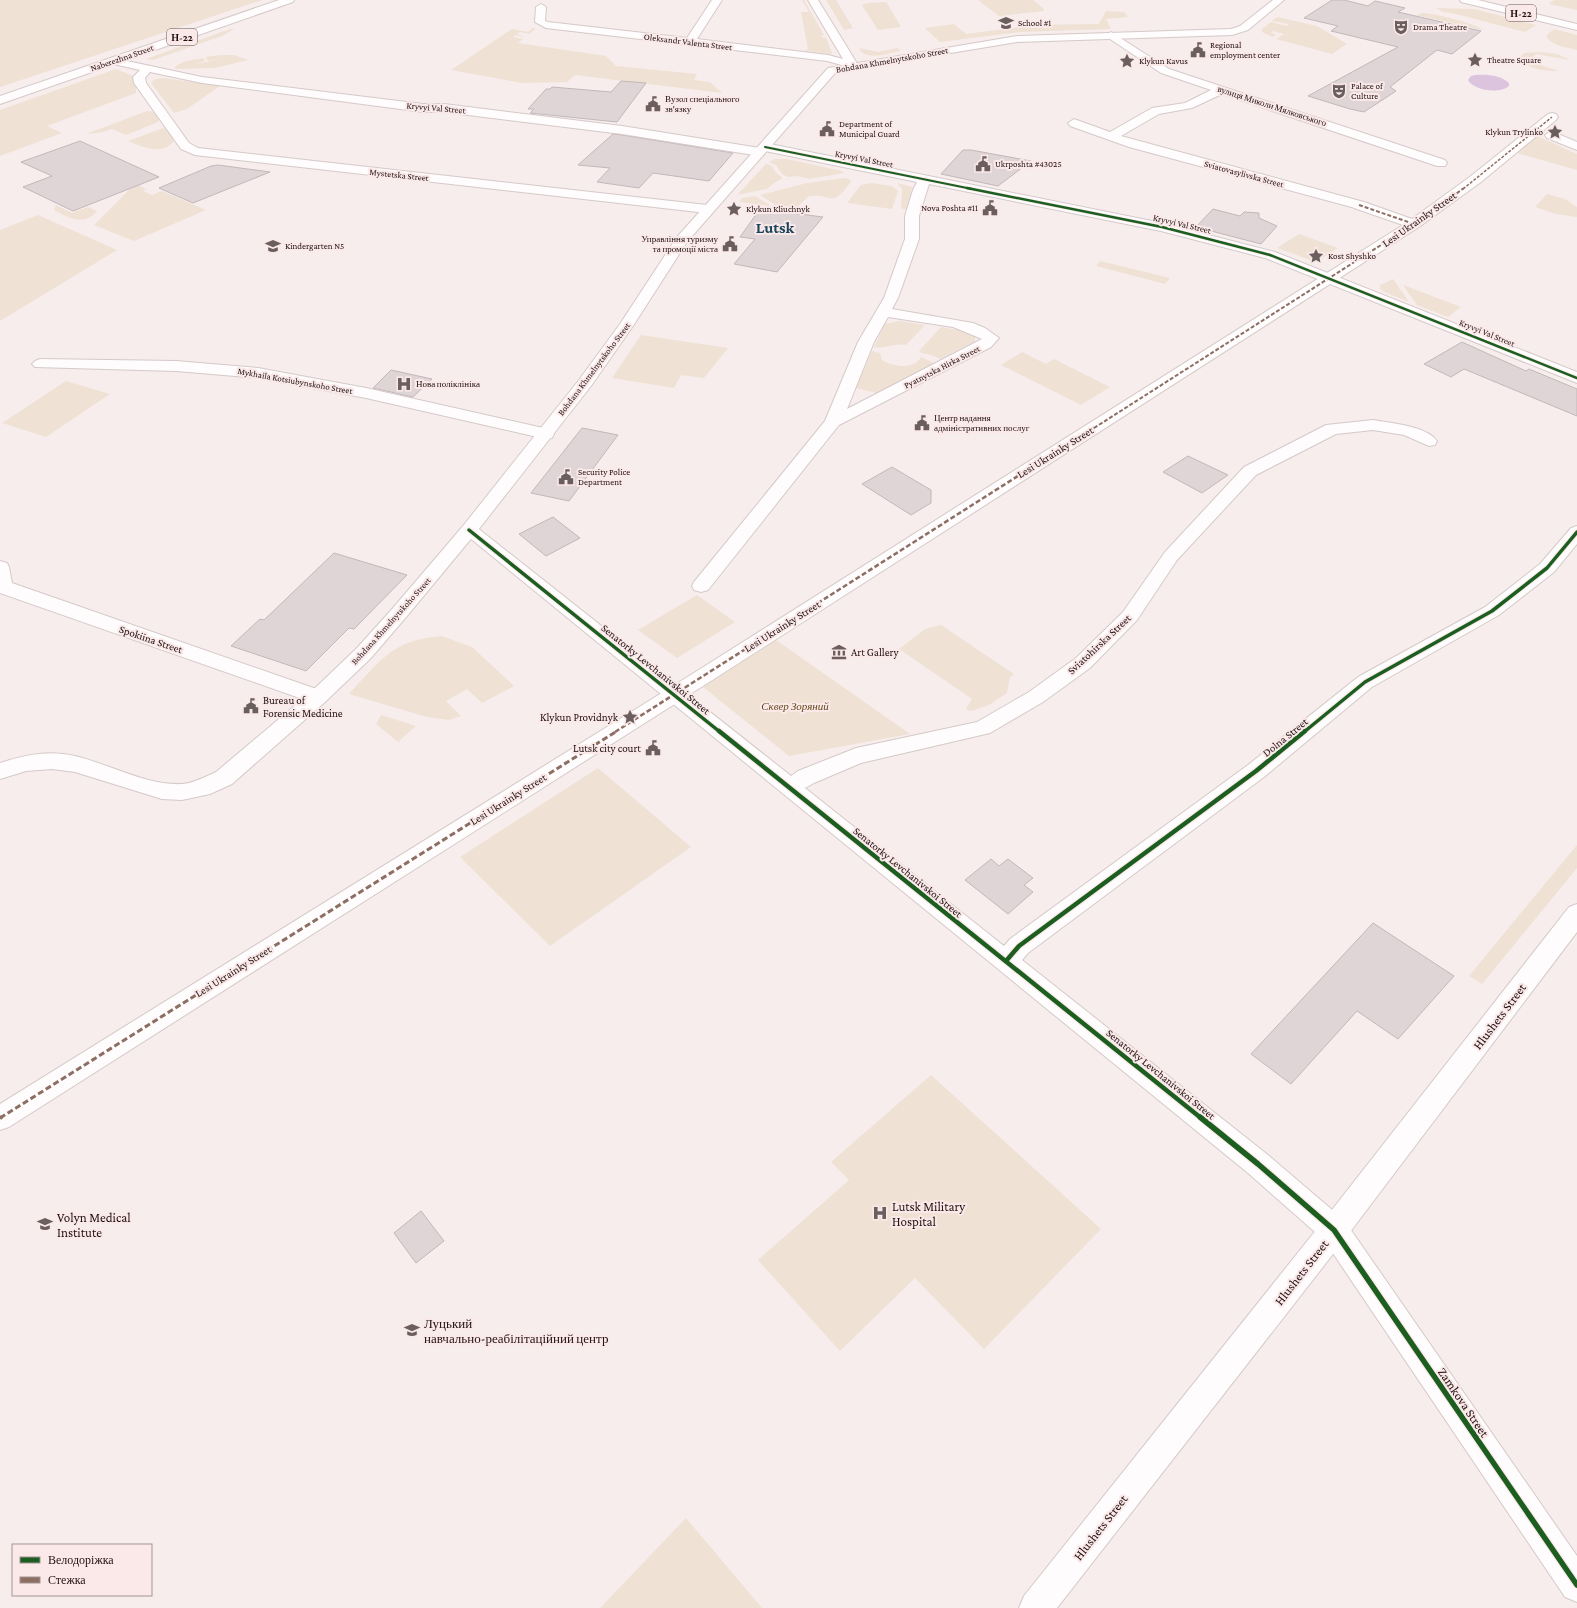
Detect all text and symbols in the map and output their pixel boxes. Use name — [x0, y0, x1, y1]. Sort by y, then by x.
road number: Н-22 — [1506, 5, 1536, 21]
school or university icon: School #1 — [997, 14, 1015, 32]
place label: School #1 — [1018, 18, 1051, 28]
theatre icon: Drama Theatre — [1392, 18, 1410, 36]
place label: Drama Theatre — [1413, 22, 1467, 32]
road number: Н-22 — [167, 29, 197, 45]
street label: Oleksandr Valenta Street — [643, 32, 734, 52]
place label: Regional employment center — [1210, 40, 1281, 60]
public building icon: Regional employment center — [1189, 41, 1207, 59]
street label: Naberezhna Street — [89, 42, 156, 73]
street label: Bohdana Khmelnytskoho Street — [835, 45, 950, 75]
place icon: Theatre Square — [1466, 51, 1484, 69]
place icon: Klykun Kavus — [1118, 52, 1136, 70]
place label: Theatre Square — [1487, 55, 1541, 65]
place label: Klykun Kavus — [1139, 56, 1188, 66]
place label: Palace of Culture — [1351, 81, 1384, 101]
theatre icon: Palace of Culture — [1330, 82, 1348, 100]
street label: вулиця Миколи Мялковського — [1216, 84, 1328, 128]
place label: Вузол спеціального зв'язку — [665, 94, 740, 114]
public building icon: Вузол спеціального зв'язку — [644, 95, 662, 113]
street label: Kryvyi Val Street — [406, 100, 467, 116]
place label: Department of Municipal Guard — [839, 119, 900, 139]
public building icon: Department of Municipal Guard — [818, 120, 836, 138]
place icon: Klykun Trylinko — [1546, 123, 1564, 141]
place label: Klykun Trylinko — [1485, 127, 1544, 137]
street label: Kryvyi Val Street — [834, 148, 895, 170]
public building icon: Ukrposhta #43025 — [974, 155, 992, 173]
place label: Ukrposhta #43025 — [995, 159, 1062, 169]
street label: Sviatovasylivska Street — [1203, 159, 1286, 190]
street label: Mystetska Street — [369, 167, 430, 183]
street label: Lesi Ukrainky Street — [1380, 189, 1459, 250]
public building icon: Nova Poshta #11 — [981, 199, 999, 217]
place icon: Klykun Kliuchnyk — [725, 200, 743, 218]
place label: Nova Poshta #11 — [921, 203, 978, 213]
place label: Klykun Kliuchnyk — [746, 204, 810, 214]
street label: Kryvyi Val Street — [1152, 212, 1213, 236]
district label: Lutsk — [756, 219, 794, 236]
place label: Управління туризму та промоції міста — [641, 234, 718, 254]
public building icon: Управління туризму та промоції міста — [721, 235, 739, 253]
school or university icon: Kindergarten N5 — [264, 237, 282, 255]
place label: Kindergarten N5 — [285, 241, 344, 251]
place icon: Kost Shyshko — [1307, 247, 1325, 265]
place label: Kost Shyshko — [1328, 251, 1376, 261]
street label: Kryvyi Val Street — [1458, 317, 1517, 349]
street label: Bohdana Khmelnytskoho Street — [556, 320, 633, 417]
street label: Pyatnytska Hirka Street — [902, 343, 983, 390]
street label: Mykhaila Kotsiubynskoho Street — [237, 366, 354, 396]
hospital icon: Нова поліклініка — [395, 375, 413, 393]
place label: Нова поліклініка — [416, 379, 480, 389]
place label: Центр надання адміністративних послуг — [934, 413, 1030, 433]
public building icon: Центр надання адміністративних послуг — [913, 414, 931, 432]
street label: Lesi Ukrainky Street — [1015, 424, 1096, 481]
place label: Security Police Department — [578, 467, 630, 487]
public building icon: Security Police Department — [557, 468, 575, 486]
street label: Bohdana Khmelnytskoho Street — [349, 575, 433, 667]
street label: Lesi Ukrainky Street — [742, 598, 823, 655]
street label: Sviatohirska Street — [1065, 611, 1133, 676]
street label: Senatorky Levchanivskoi Street — [599, 621, 713, 718]
street label: Spokiina Street — [117, 623, 185, 657]
museum icon: Art Gallery — [830, 643, 848, 661]
place label: Art Gallery — [851, 646, 899, 659]
place label: Bureau of Forensic Medicine — [263, 694, 343, 719]
public building icon: Bureau of Forensic Medicine — [242, 697, 260, 715]
park label: Сквер Зоряний — [761, 700, 829, 712]
place icon: Klykun Providnyk — [621, 708, 639, 726]
place label: Klykun Providnyk — [540, 711, 619, 724]
street label: Dolna Street — [1260, 715, 1310, 759]
public building icon: Lutsk city court — [644, 739, 662, 757]
place label: Lutsk city court — [573, 742, 641, 755]
street label: Lesi Ukrainky Street — [468, 771, 549, 828]
street label: Senatorky Levchanivskoi Street — [851, 824, 965, 921]
street label: Lesi Ukrainky Street — [193, 943, 274, 1000]
street label: Hlushets Street — [1470, 980, 1530, 1052]
street label: Senatorky Levchanivskoi Street — [1104, 1026, 1218, 1123]
place label: Lutsk Military Hospital — [892, 1199, 966, 1229]
hospital icon: Lutsk Military Hospital — [871, 1204, 889, 1222]
place label: Volyn Medical Institute — [57, 1210, 131, 1240]
school or university icon: Volyn Medical Institute — [36, 1215, 54, 1233]
street label: Hlushets Street — [1271, 1236, 1332, 1308]
place label: Луцький навчально-реабілітаційний центр — [424, 1316, 608, 1346]
school or university icon: Луцький навчально-реабілітаційний центр — [403, 1321, 421, 1339]
street label: Zamkova Street — [1435, 1365, 1493, 1440]
street label: Hlushets Street — [1070, 1491, 1131, 1563]
legend — [12, 1544, 152, 1596]
text: Велодоріжка — [48, 1553, 114, 1567]
text: Стежка — [48, 1573, 86, 1587]

